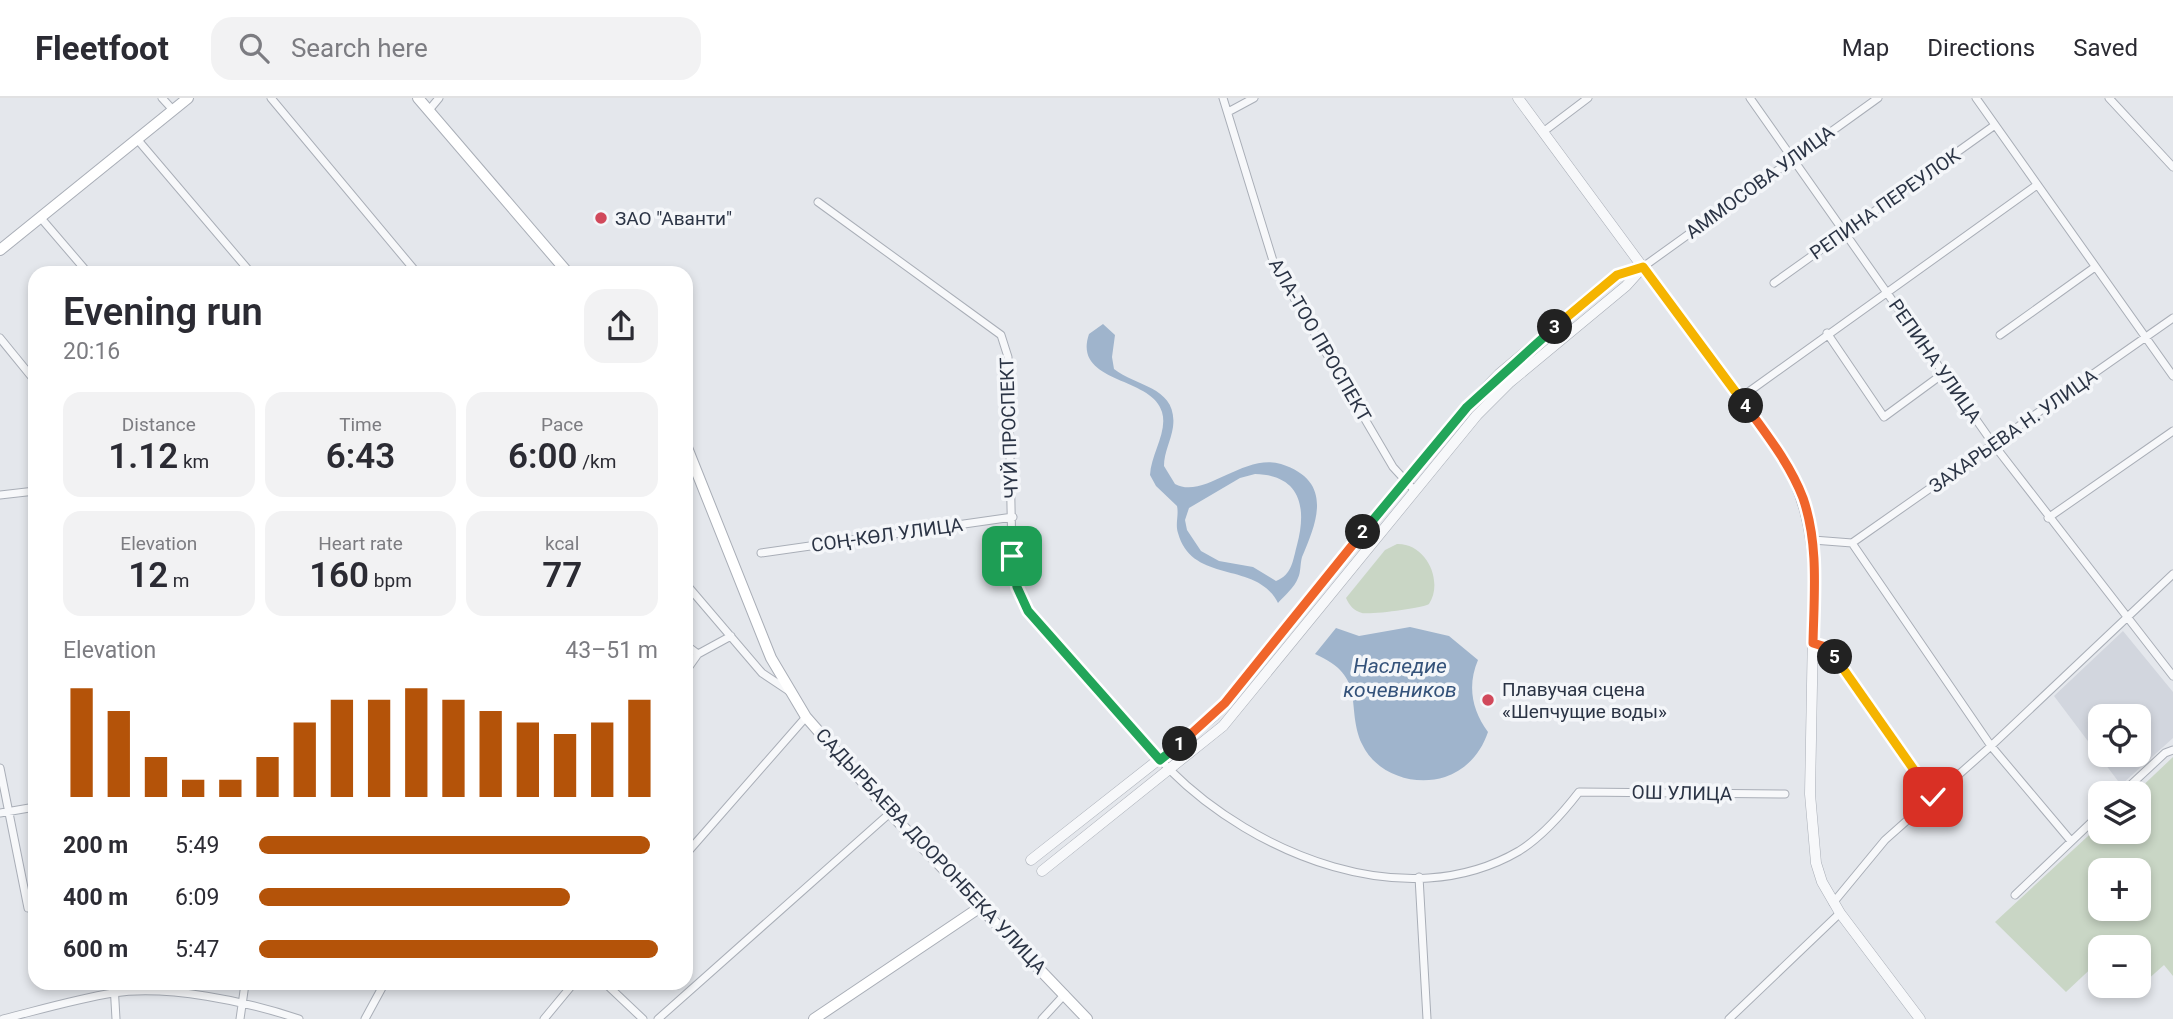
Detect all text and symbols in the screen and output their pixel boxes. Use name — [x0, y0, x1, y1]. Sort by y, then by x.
search box — [211, 17, 701, 80]
text: Fleetfoot — [35, 29, 169, 68]
icon: search — [235, 29, 273, 67]
text: Search here — [291, 33, 428, 63]
text: Map — [1842, 34, 1889, 62]
text: Directions — [1927, 34, 2035, 62]
text: Saved — [2073, 34, 2138, 62]
street label: АММОСОВА УЛИЦА — [1681, 120, 1839, 244]
street label: РЕПИНА ПЕРЕУЛОК — [1805, 143, 1965, 264]
place label: ЗАО "Аванти" — [615, 207, 732, 230]
marker: ЗАО "Аванти" — [593, 210, 609, 226]
street label: АЛА-ТОО ПРОСПЕКТ — [1264, 254, 1376, 426]
button: share — [584, 289, 658, 363]
text: Evening run — [63, 290, 263, 334]
street label: РЕПИНА УЛИЦА — [1884, 295, 1987, 428]
pin: 3 — [1538, 310, 1572, 344]
text: 3 — [1549, 315, 1560, 338]
text: 20:16 — [63, 338, 120, 365]
street label: ЧҮЙ ПРОСПЕКТ — [995, 357, 1023, 499]
street label: ЗАХАРЬЕВА Н. УЛИЦА — [1925, 364, 2102, 498]
pin: 4 — [1728, 388, 1764, 424]
text: 4 — [1740, 394, 1751, 417]
text: Distance — [122, 413, 196, 436]
text: Time — [339, 413, 382, 436]
text: Pace — [541, 413, 583, 436]
text: 1.12 — [108, 436, 178, 477]
text: 6:43 — [326, 436, 395, 477]
text: 6:00 — [508, 436, 578, 477]
text: km — [178, 450, 209, 473]
text: /km — [578, 450, 616, 473]
street label: СОҢ-КӨЛ УЛИЦА — [810, 513, 965, 557]
pin: 2 — [1346, 514, 1380, 550]
text: 2 — [1357, 520, 1368, 543]
pin — [982, 526, 1042, 586]
text: Elevation — [120, 532, 197, 555]
text: Heart rate — [318, 532, 403, 555]
text: kcal — [545, 532, 579, 555]
icon: arrive — [993, 537, 1031, 575]
text: 12 — [128, 555, 168, 596]
text: 160 — [309, 555, 369, 596]
text: 77 — [542, 555, 582, 596]
text: m — [168, 569, 190, 592]
text: bpm — [369, 569, 412, 592]
text: Elevation — [63, 637, 156, 664]
text: 43–51 m — [565, 637, 658, 664]
pin: 5 — [1818, 640, 1853, 674]
text: 5 — [1829, 645, 1840, 668]
water label: Наследие кочевников — [1343, 654, 1457, 702]
place label: Плавучая сцена «Шепчущие воды» — [1502, 678, 1667, 723]
marker: Плавучая сцена «Шепчущие воды» — [1480, 692, 1496, 708]
map controls — [2088, 704, 2151, 998]
button: locate — [2088, 704, 2151, 767]
street label: САДЫРБАЕВА ДООРОНБЕКА УЛИЦА — [811, 723, 1052, 979]
pin: 1 — [1162, 726, 1198, 762]
text: 1 — [1174, 732, 1185, 755]
pin — [1903, 767, 1963, 827]
icon: check — [1914, 778, 1952, 816]
street label: ОШ УЛИЦА — [1632, 781, 1733, 805]
button: layers — [2088, 781, 2151, 844]
text: 200 m — [63, 832, 128, 859]
text: 5:49 — [175, 832, 219, 859]
button: + — [2088, 858, 2151, 921]
text: 400 m — [63, 884, 128, 911]
text: 6:09 — [175, 884, 219, 911]
button: − — [2088, 935, 2151, 998]
text: 600 m — [63, 936, 128, 963]
text: 5:47 — [175, 936, 219, 963]

